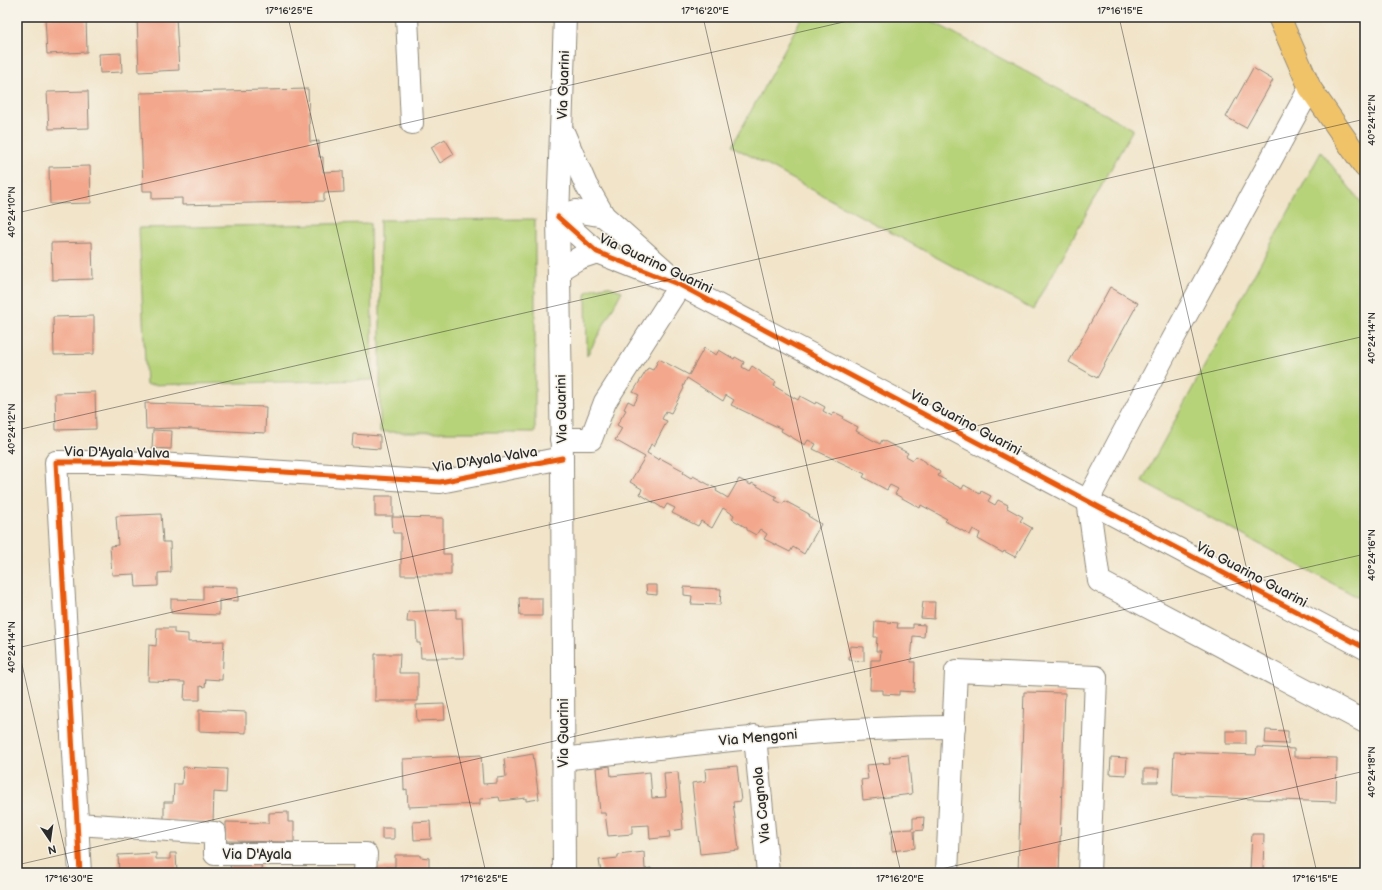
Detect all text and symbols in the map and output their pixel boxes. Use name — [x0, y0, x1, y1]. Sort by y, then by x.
text: 17°16'25"E — [265, 5, 313, 17]
text: 17°16'20"E — [681, 5, 729, 17]
text: 17°16'15"E — [1097, 5, 1143, 17]
street label: Via Guarini — [554, 50, 573, 120]
text: 40°24'12"N — [1366, 94, 1378, 146]
text: 40°24'10"N — [6, 186, 18, 238]
street label: Via Guarino Guarini — [596, 230, 715, 297]
text: 40°24'14"N — [1366, 312, 1378, 364]
street label: Via Guarini — [552, 374, 571, 444]
street label: Via Guarino Guarini — [907, 386, 1024, 459]
text: 40°24'12"N — [6, 403, 18, 455]
street label: Via D'Ayala Valva — [64, 443, 170, 462]
street label: Via D'Ayala Valva — [432, 443, 539, 476]
text: 40°24'16"N — [1366, 529, 1378, 581]
street label: Via Guarino Guarini — [1193, 538, 1310, 611]
text: 40°24'14"N — [6, 621, 18, 673]
street label: Via Guarini — [555, 698, 572, 768]
street label: Via Mengoni — [718, 726, 798, 749]
text: 40°24'18"N — [1366, 746, 1378, 798]
street label: Via Cagnola — [749, 766, 774, 844]
north arrow — [30, 820, 70, 860]
text: N — [47, 842, 58, 857]
street label: Via D'Ayala — [222, 846, 292, 863]
text: 17°16'30"E — [45, 873, 93, 885]
text: 17°16'25"E — [460, 873, 508, 885]
text: 17°16'20"E — [876, 873, 924, 885]
text: 17°16'15"E — [1292, 873, 1338, 885]

